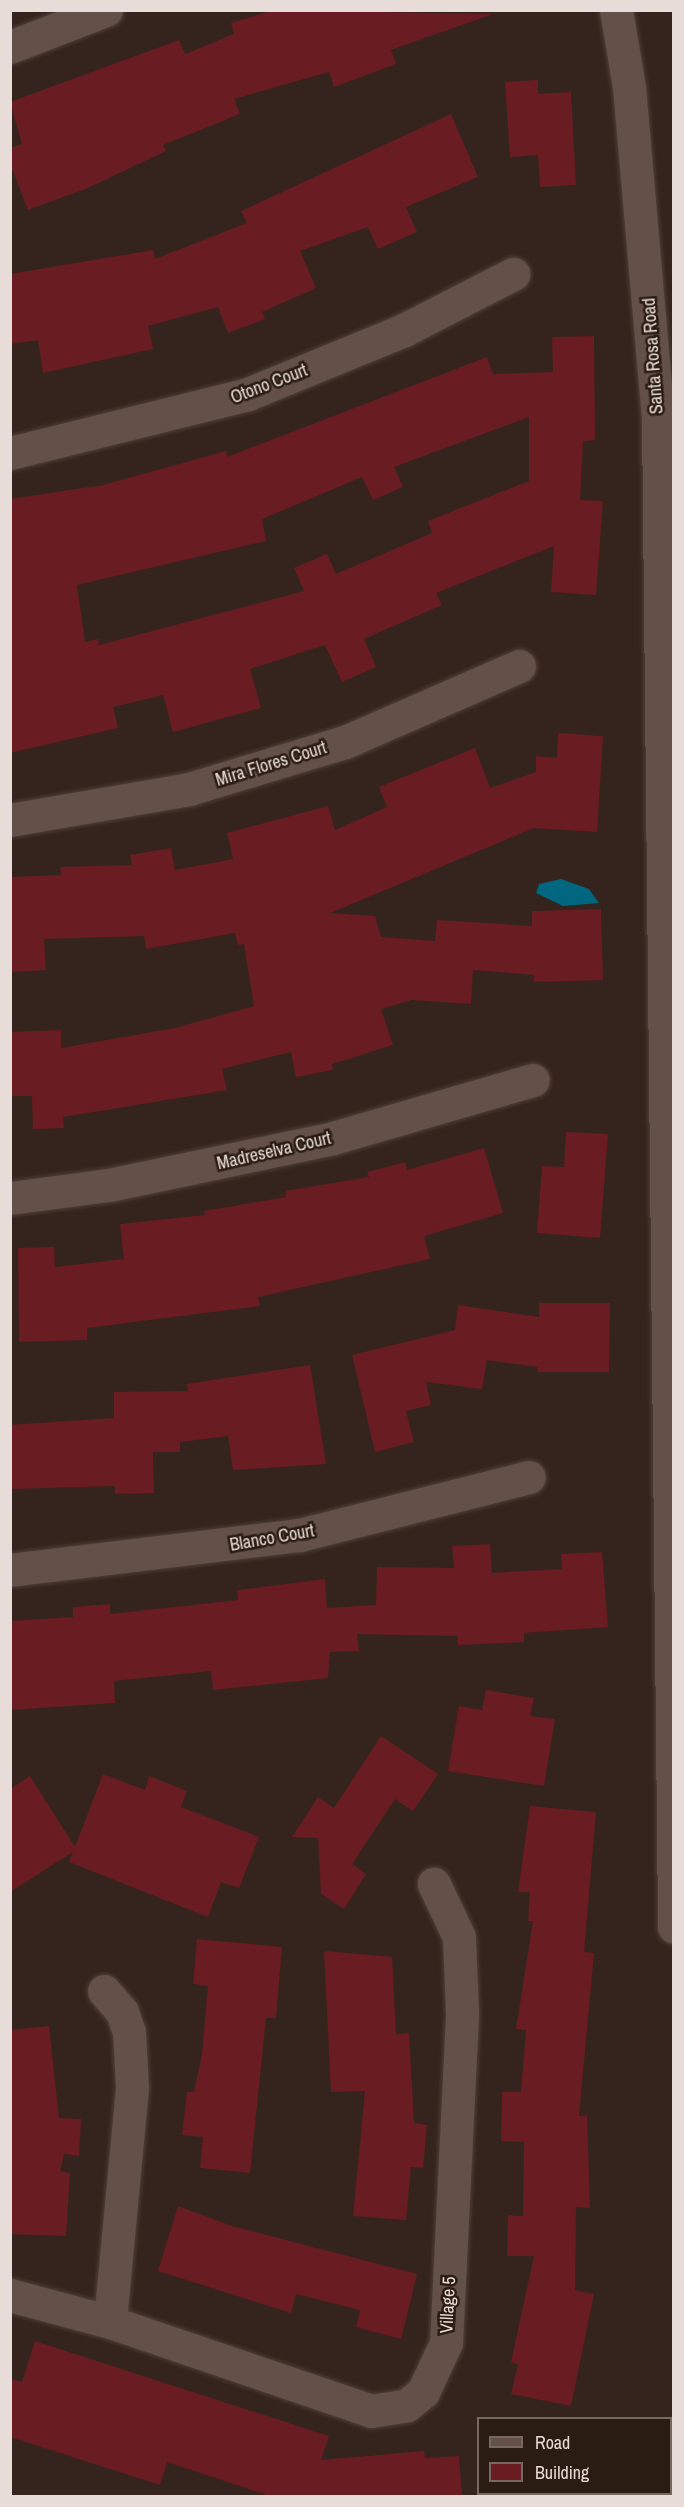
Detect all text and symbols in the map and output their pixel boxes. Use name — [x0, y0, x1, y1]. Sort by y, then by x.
street label: Santa Rosa Road — [638, 297, 668, 415]
street label: Otono Court — [228, 360, 310, 408]
street label: Mira Flores Court — [213, 737, 329, 791]
street label: Madreselva Court — [215, 1127, 333, 1175]
street label: Blanco Court — [228, 1520, 316, 1556]
street label: Village 5 — [436, 2276, 460, 2334]
legend — [477, 2417, 672, 2495]
text: Road — [535, 2430, 570, 2455]
text: Building — [535, 2460, 589, 2485]

